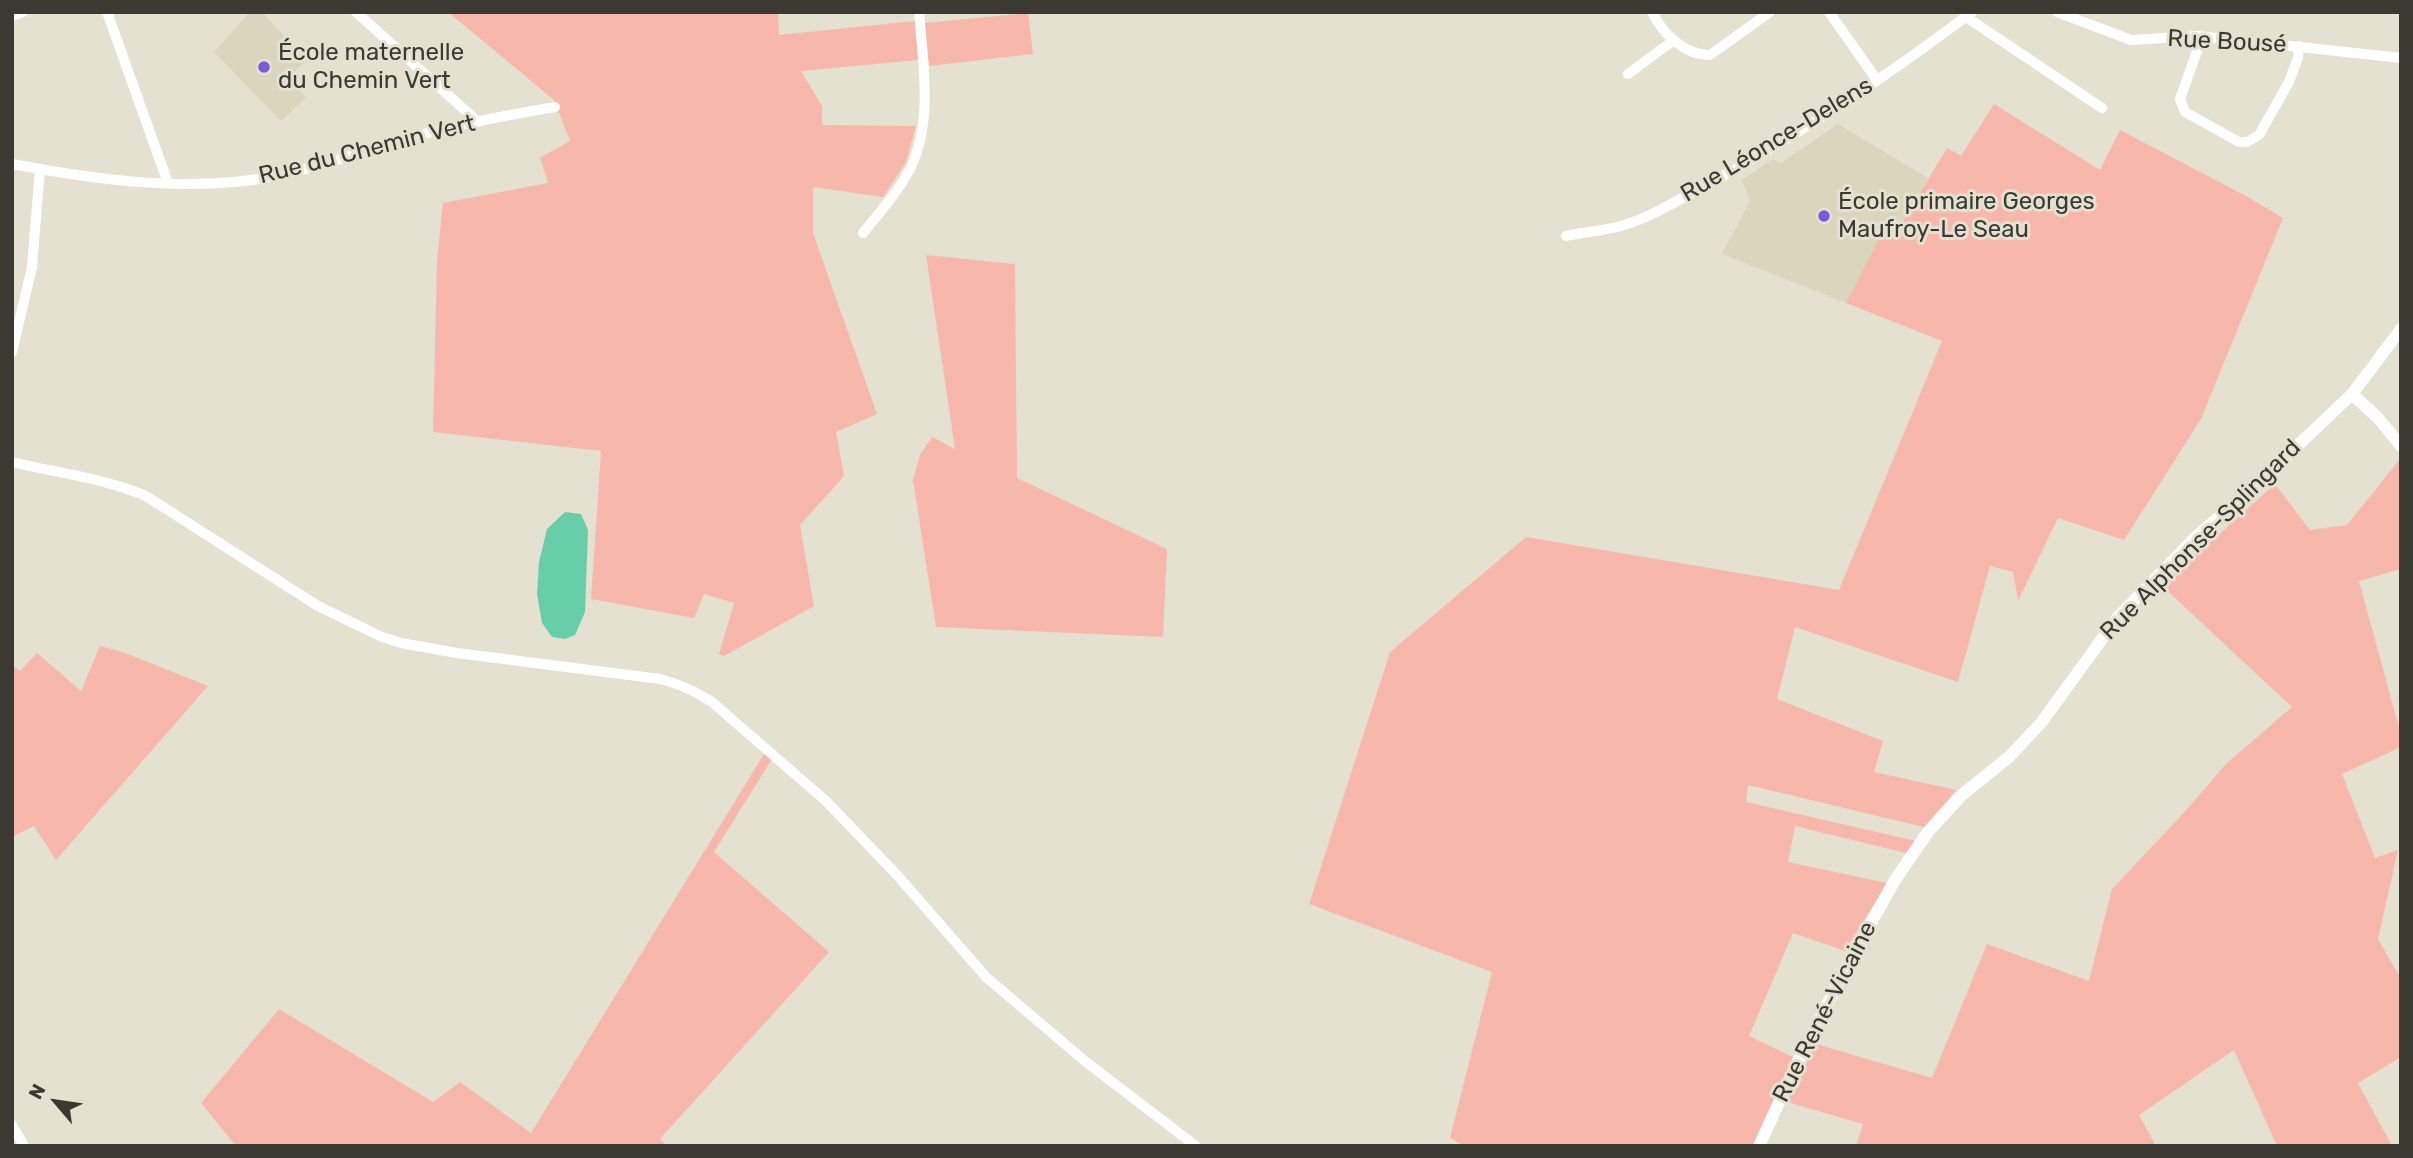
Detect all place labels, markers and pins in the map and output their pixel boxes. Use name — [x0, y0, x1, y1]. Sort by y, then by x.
place label: École maternelle du Chemin Vert — [278, 39, 464, 95]
marker: École maternelle du Chemin Vert — [256, 59, 272, 75]
place label: École primaire Georges Maufroy-Le Seau — [1838, 188, 2095, 244]
marker: École primaire Georges Maufroy-Le Seau — [1816, 208, 1832, 224]

